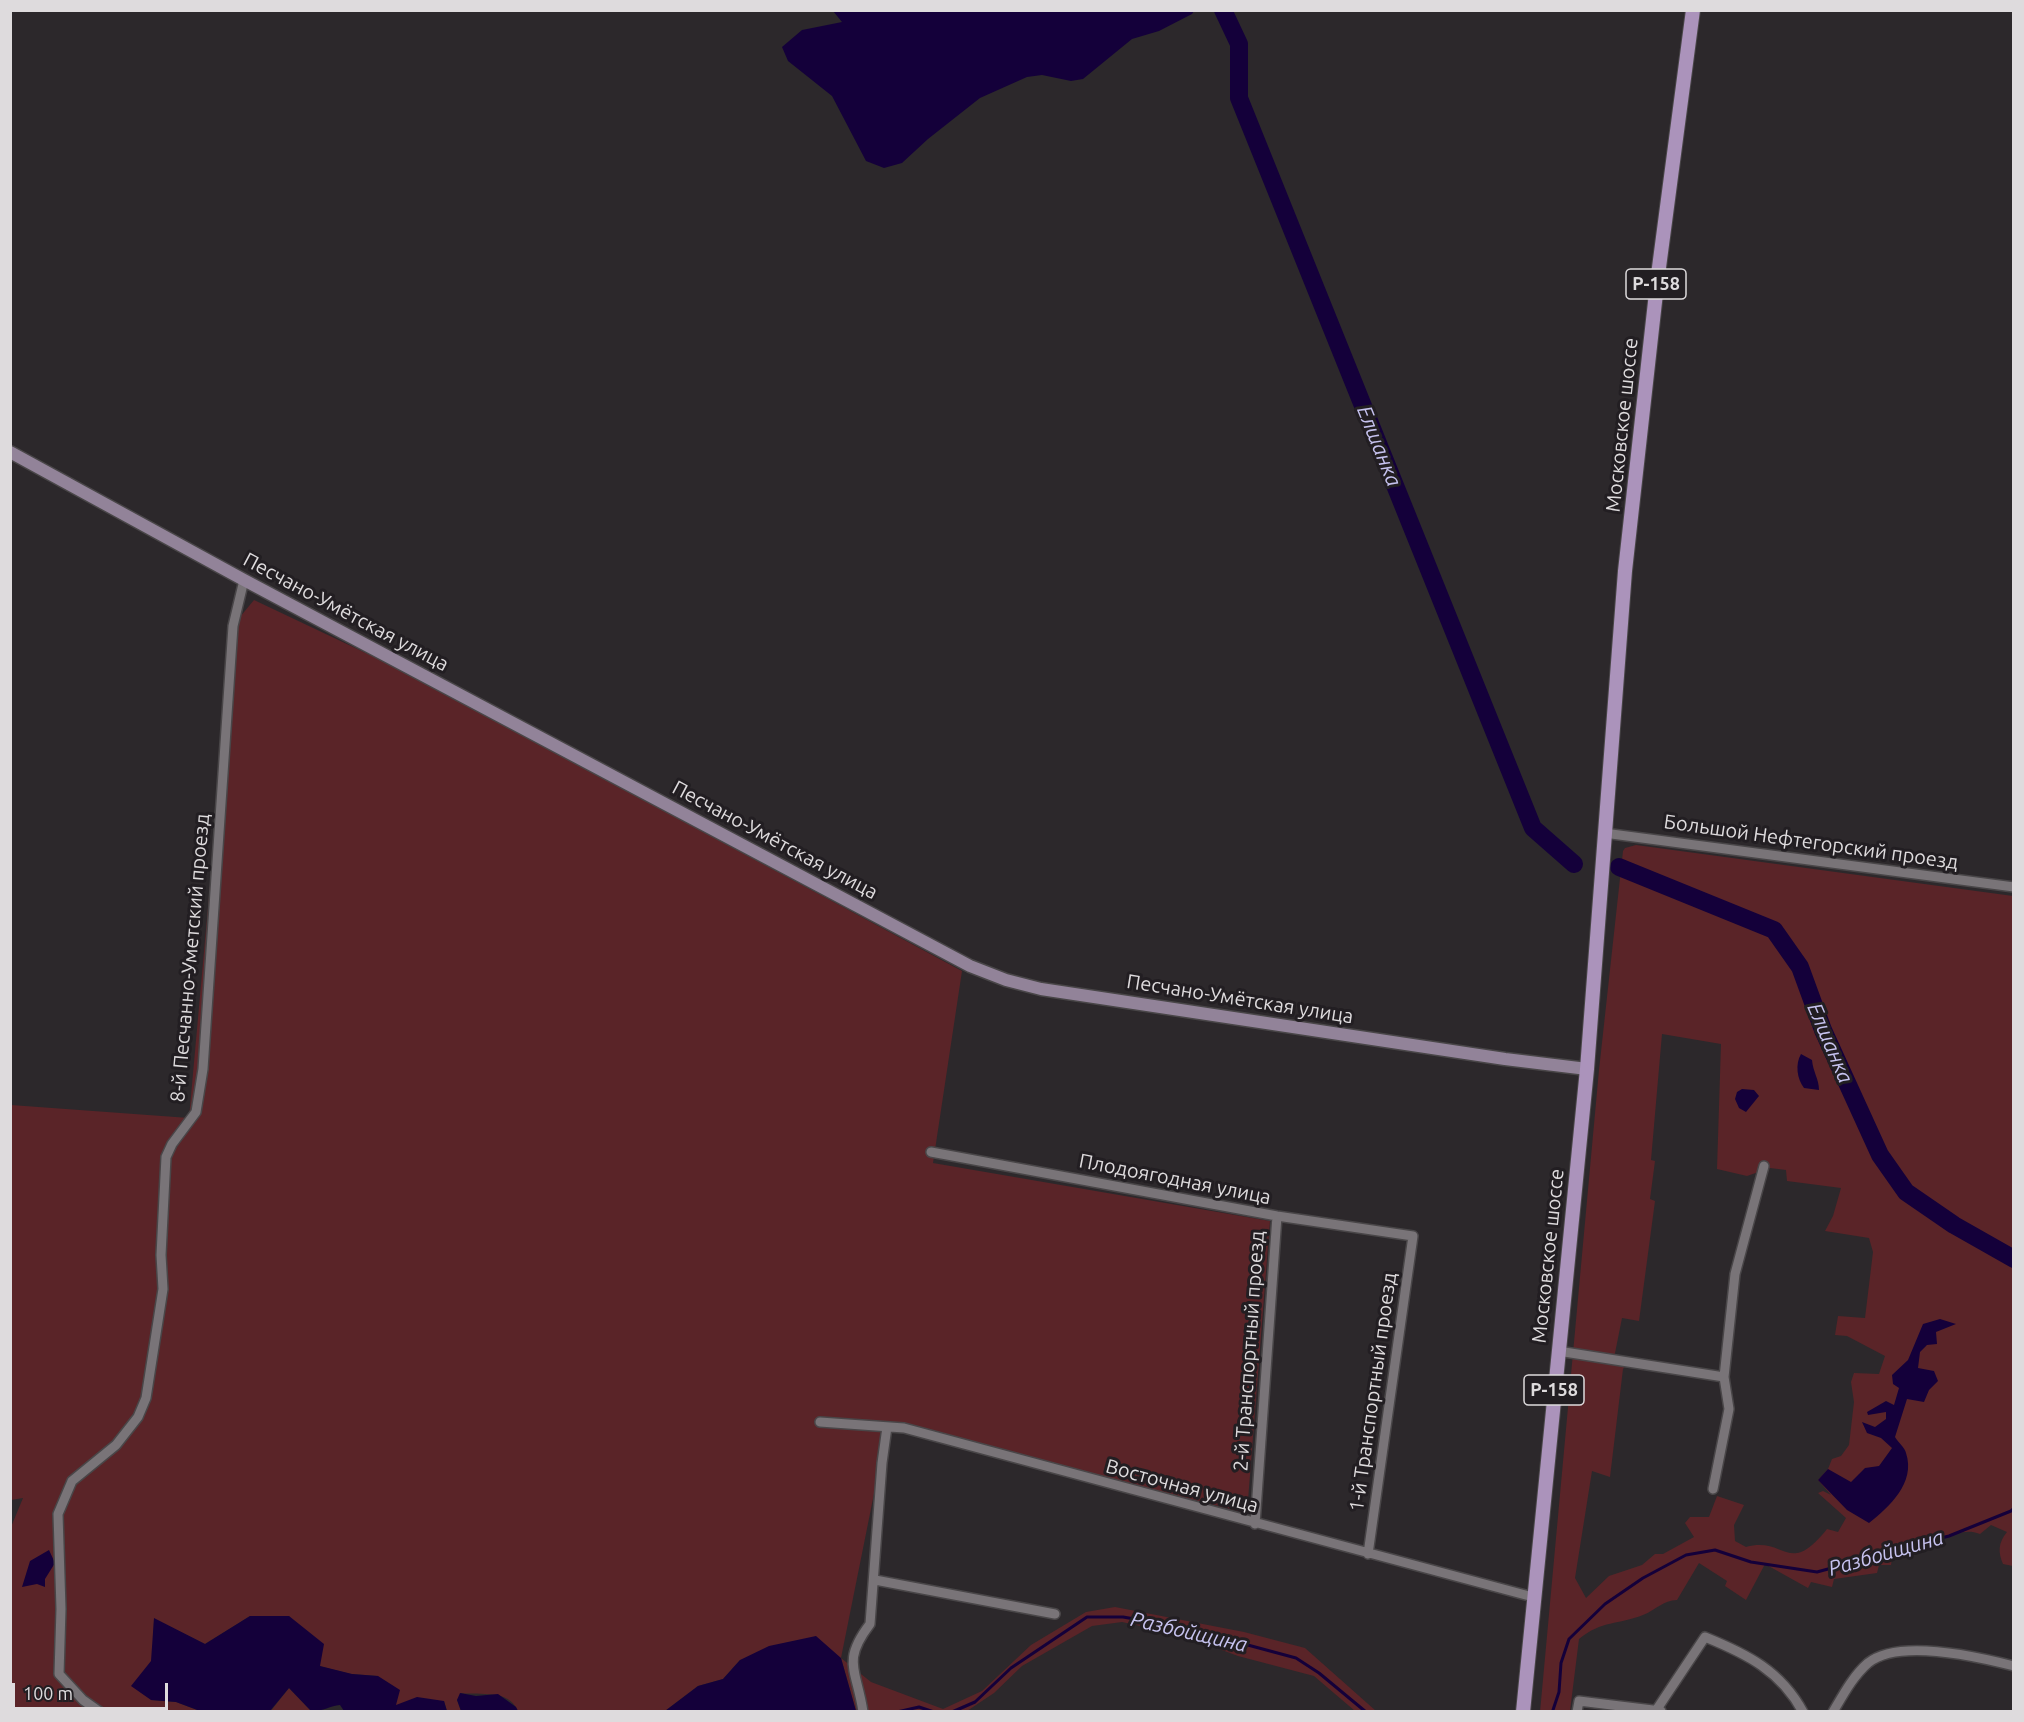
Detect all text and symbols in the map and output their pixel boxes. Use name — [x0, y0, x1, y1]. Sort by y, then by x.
road number: Р-158 — [1626, 269, 1686, 299]
street label: Московское шоссе — [1601, 337, 1643, 513]
water label: Елшанка — [1351, 402, 1407, 490]
street label: Песчано-Умётская улица — [239, 548, 453, 676]
street label: Песчано-Умётская улица — [668, 776, 882, 904]
street label: Большой Нефтегорский проезд — [1662, 809, 1960, 875]
street label: 8-й Песчанно-Уметский проезд — [165, 813, 215, 1103]
street label: Песчано-Умётская улица — [1125, 969, 1355, 1029]
water label: Елшанка — [1802, 999, 1858, 1087]
street label: Плодоягодная улица — [1077, 1149, 1273, 1209]
street label: Московское шоссе — [1527, 1168, 1569, 1344]
street label: 2-й Транспортный проезд — [1229, 1230, 1269, 1472]
street label: 1-й Транспортный проезд — [1344, 1271, 1402, 1513]
road number: Р-158 — [1524, 1375, 1584, 1405]
street label: Восточная улица — [1103, 1454, 1261, 1518]
water label: Разбойщина — [1825, 1525, 1947, 1581]
water label: Разбойщина — [1128, 1606, 1250, 1658]
scale bar — [15, 1671, 171, 1709]
text: 100 m — [23, 1683, 73, 1703]

